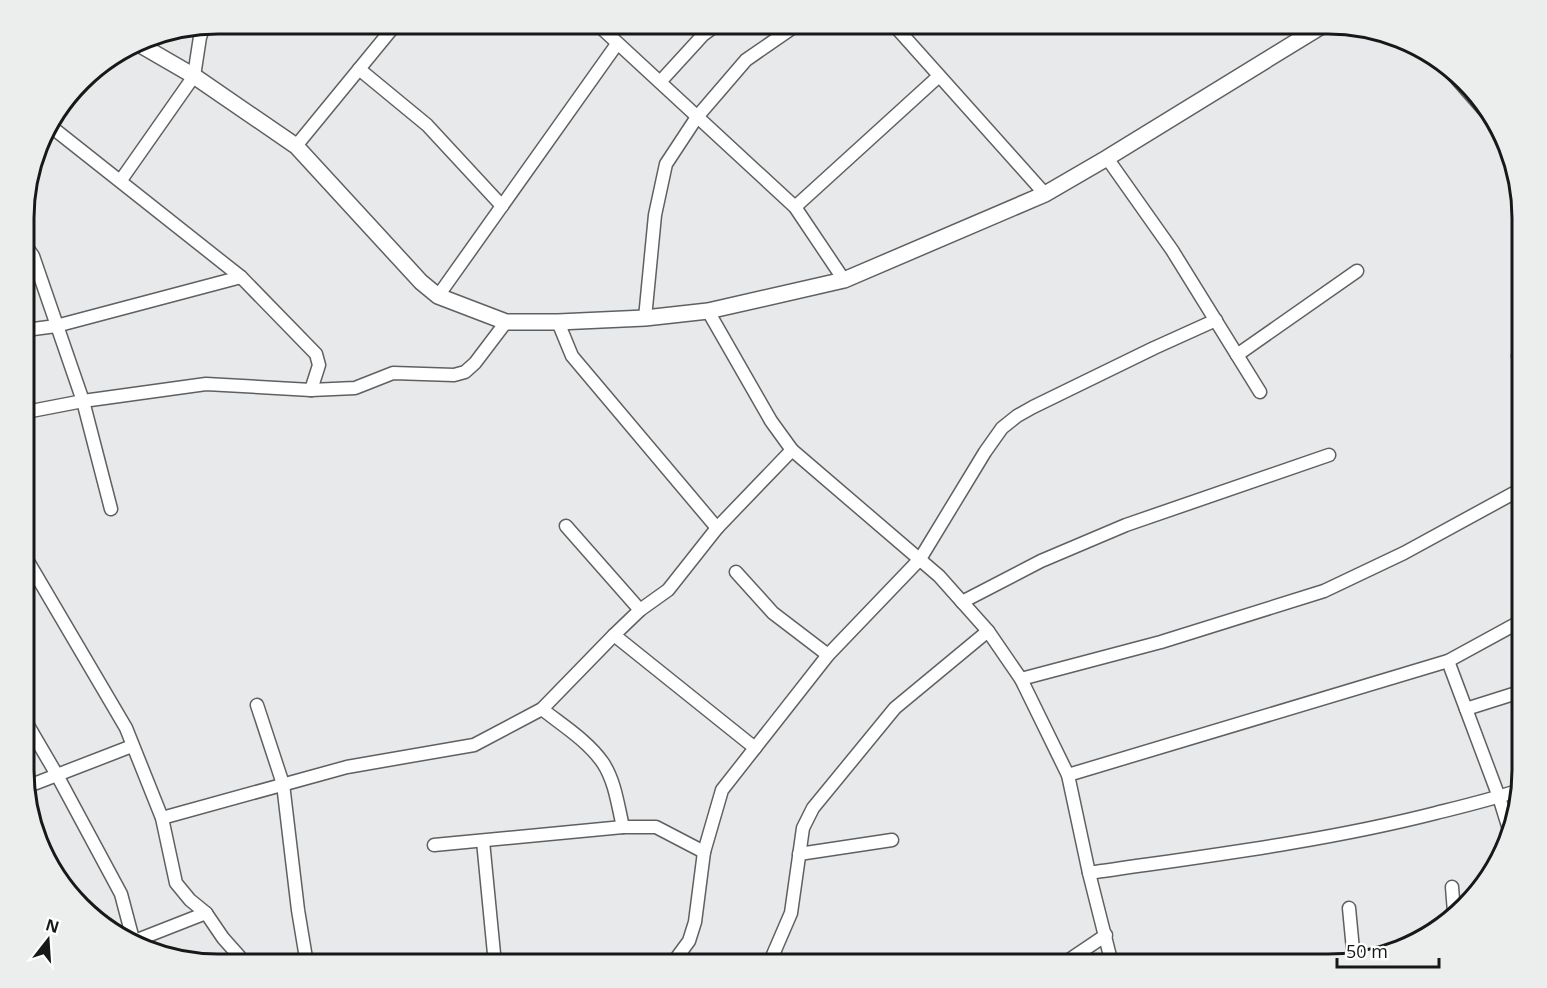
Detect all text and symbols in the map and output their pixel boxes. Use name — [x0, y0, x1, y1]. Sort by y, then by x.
north arrow — [18, 910, 78, 970]
text: N — [43, 913, 62, 938]
scale bar — [1337, 931, 1439, 969]
text: 50 m — [1346, 939, 1388, 963]

